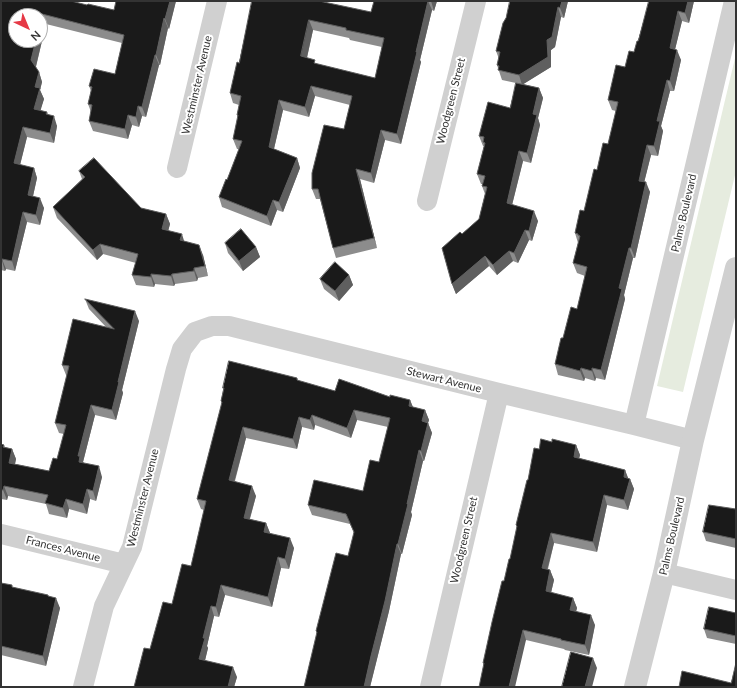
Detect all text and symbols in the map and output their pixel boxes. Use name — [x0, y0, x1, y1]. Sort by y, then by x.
north arrow — [8, 8, 48, 48]
text: N — [28, 29, 44, 44]
street label: Westminster Avenue — [179, 34, 215, 136]
street label: Woodgreen Street — [434, 56, 468, 146]
street label: Palms Boulevard — [669, 173, 699, 253]
street label: Stewart Avenue — [405, 364, 483, 396]
street label: Westminster Avenue — [124, 447, 162, 549]
street label: Woodgreen Street — [448, 495, 480, 585]
street label: Palms Boulevard — [657, 496, 687, 576]
street label: Frances Avenue — [24, 533, 102, 565]

